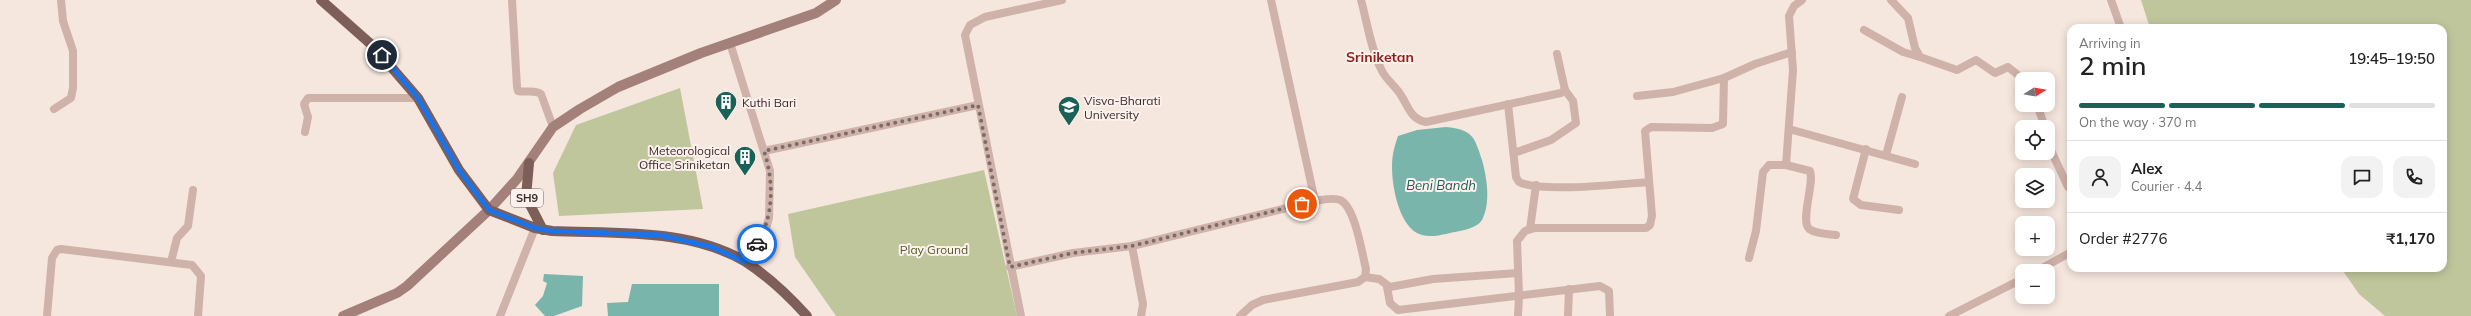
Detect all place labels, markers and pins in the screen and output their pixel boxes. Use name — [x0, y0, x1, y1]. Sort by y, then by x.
pin — [365, 38, 399, 72]
building icon: Kuthi Bari — [713, 89, 739, 122]
place label: Visva-Bharati University — [1084, 93, 1161, 122]
school or university icon: Visva-Bharati University — [1056, 94, 1082, 127]
place label: Kuthi Bari — [742, 95, 796, 110]
place label: Meteorological Office Sriniketan — [639, 143, 730, 172]
building icon: Meteorological Office Sriniketan — [732, 144, 758, 177]
pin — [1285, 187, 1319, 221]

